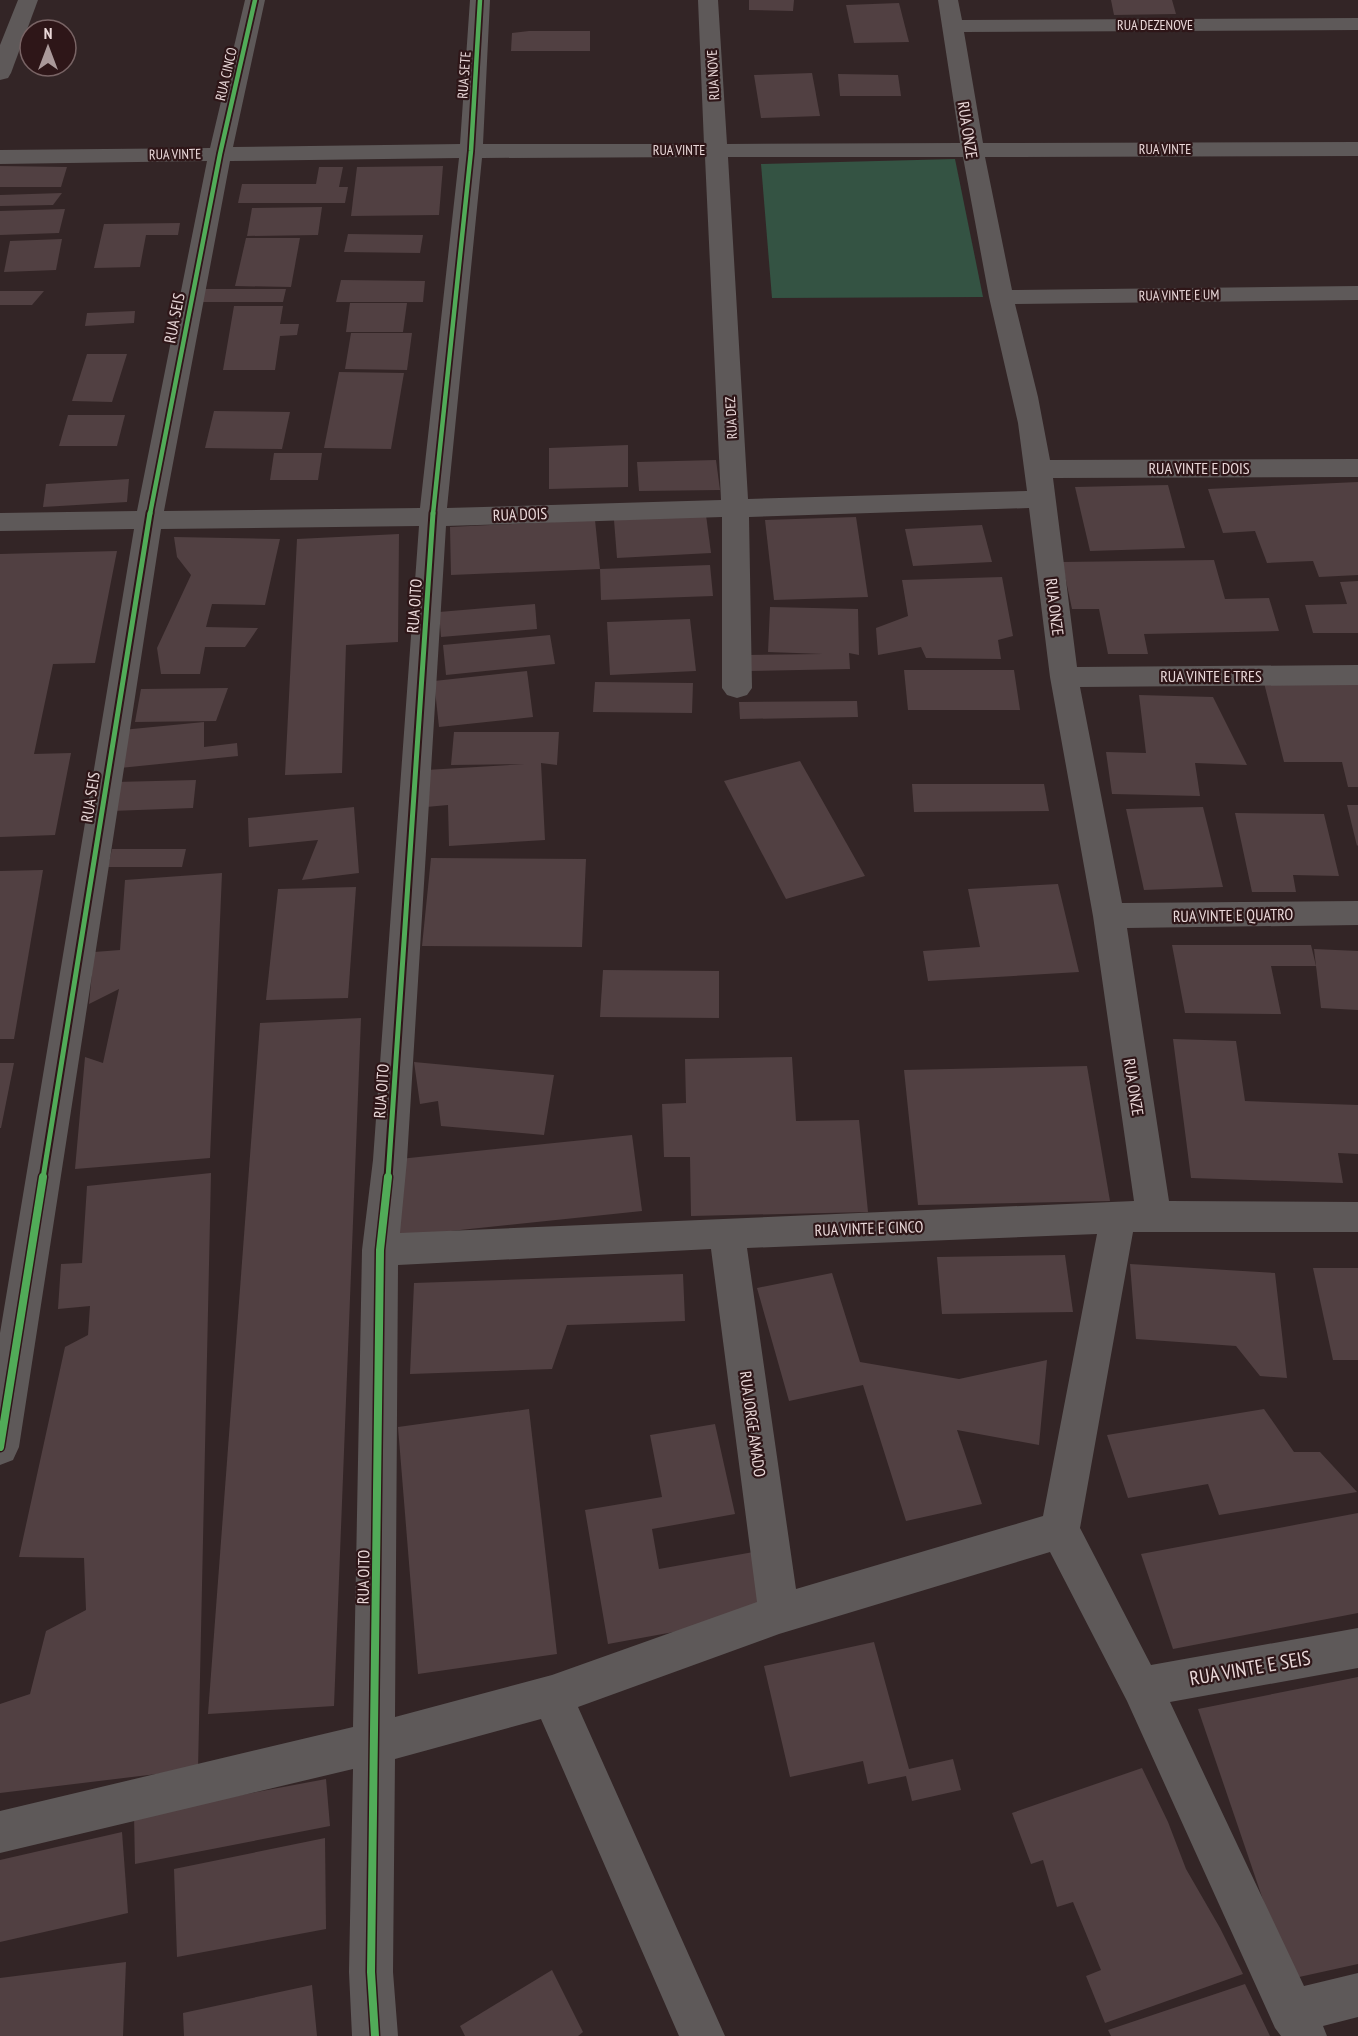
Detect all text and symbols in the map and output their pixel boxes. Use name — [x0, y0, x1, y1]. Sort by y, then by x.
street label: RUA DEZENOVE — [1117, 16, 1193, 34]
north arrow — [18, 18, 78, 78]
text: N — [44, 23, 52, 43]
street label: RUA CINCO — [211, 45, 241, 102]
street label: RUA NOVE — [703, 49, 723, 101]
street label: RUA SETE — [453, 51, 475, 99]
street label: RUA ONZE — [954, 100, 982, 160]
street label: RUA VINTE — [1139, 140, 1191, 158]
street label: RUA VINTE — [653, 141, 705, 159]
street label: RUA VINTE — [149, 145, 201, 163]
street label: RUA VINTE E UM — [1139, 285, 1219, 305]
street label: RUA SEIS — [159, 291, 189, 345]
street label: RUA DEZ — [721, 396, 741, 440]
street label: RUA VINTE E DOIS — [1148, 458, 1250, 478]
street label: RUA DOIS — [493, 503, 548, 525]
street label: RUA ONZE — [1042, 577, 1068, 637]
street label: RUA OITO — [402, 578, 426, 634]
street label: RUA VINTE E TRES — [1160, 666, 1262, 686]
street label: RUA SEIS — [76, 770, 104, 824]
street label: RUA VINTE E QUATRO — [1173, 904, 1294, 926]
street label: RUA ONZE — [1120, 1057, 1148, 1117]
street label: RUA OITO — [369, 1063, 393, 1119]
street label: RUA VINTE E CINCO — [814, 1216, 924, 1240]
street label: RUA JORGE AMADO — [736, 1370, 770, 1478]
street label: RUA OITO — [353, 1549, 373, 1604]
street label: RUA VINTE E SEIS — [1188, 1645, 1312, 1691]

